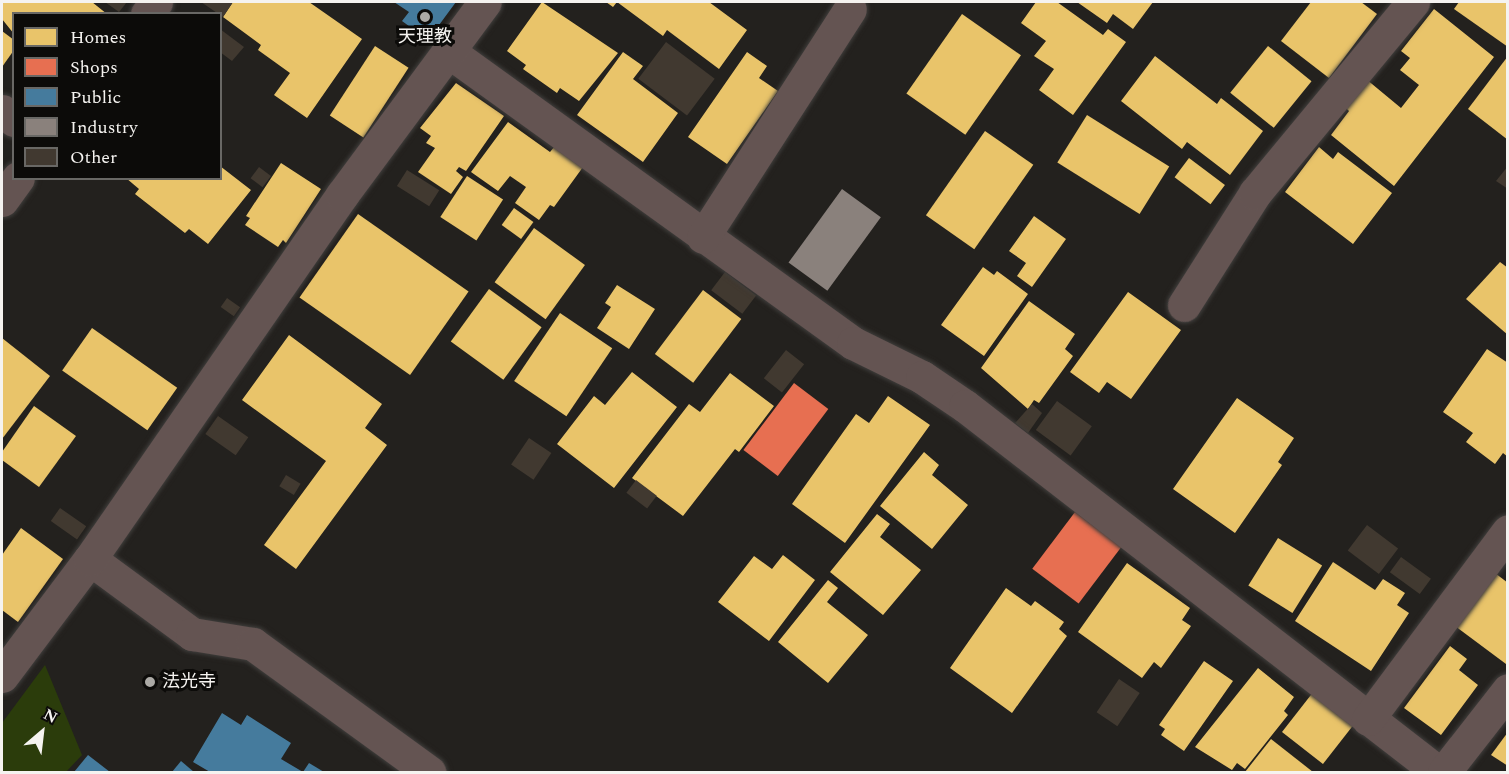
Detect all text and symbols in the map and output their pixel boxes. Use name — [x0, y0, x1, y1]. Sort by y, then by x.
marker: 天理教 — [418, 10, 432, 24]
legend — [12, 12, 222, 180]
text: Homes — [70, 24, 126, 51]
place label: 天理教 — [398, 26, 452, 48]
text: Shops — [70, 54, 118, 81]
text: Public — [70, 84, 121, 111]
text: Industry — [70, 114, 138, 141]
text: Other — [70, 144, 117, 171]
place label: 法光寺 — [162, 671, 216, 693]
marker: 法光寺 — [143, 675, 157, 689]
north arrow — [12, 702, 72, 762]
text: N — [39, 702, 62, 730]

